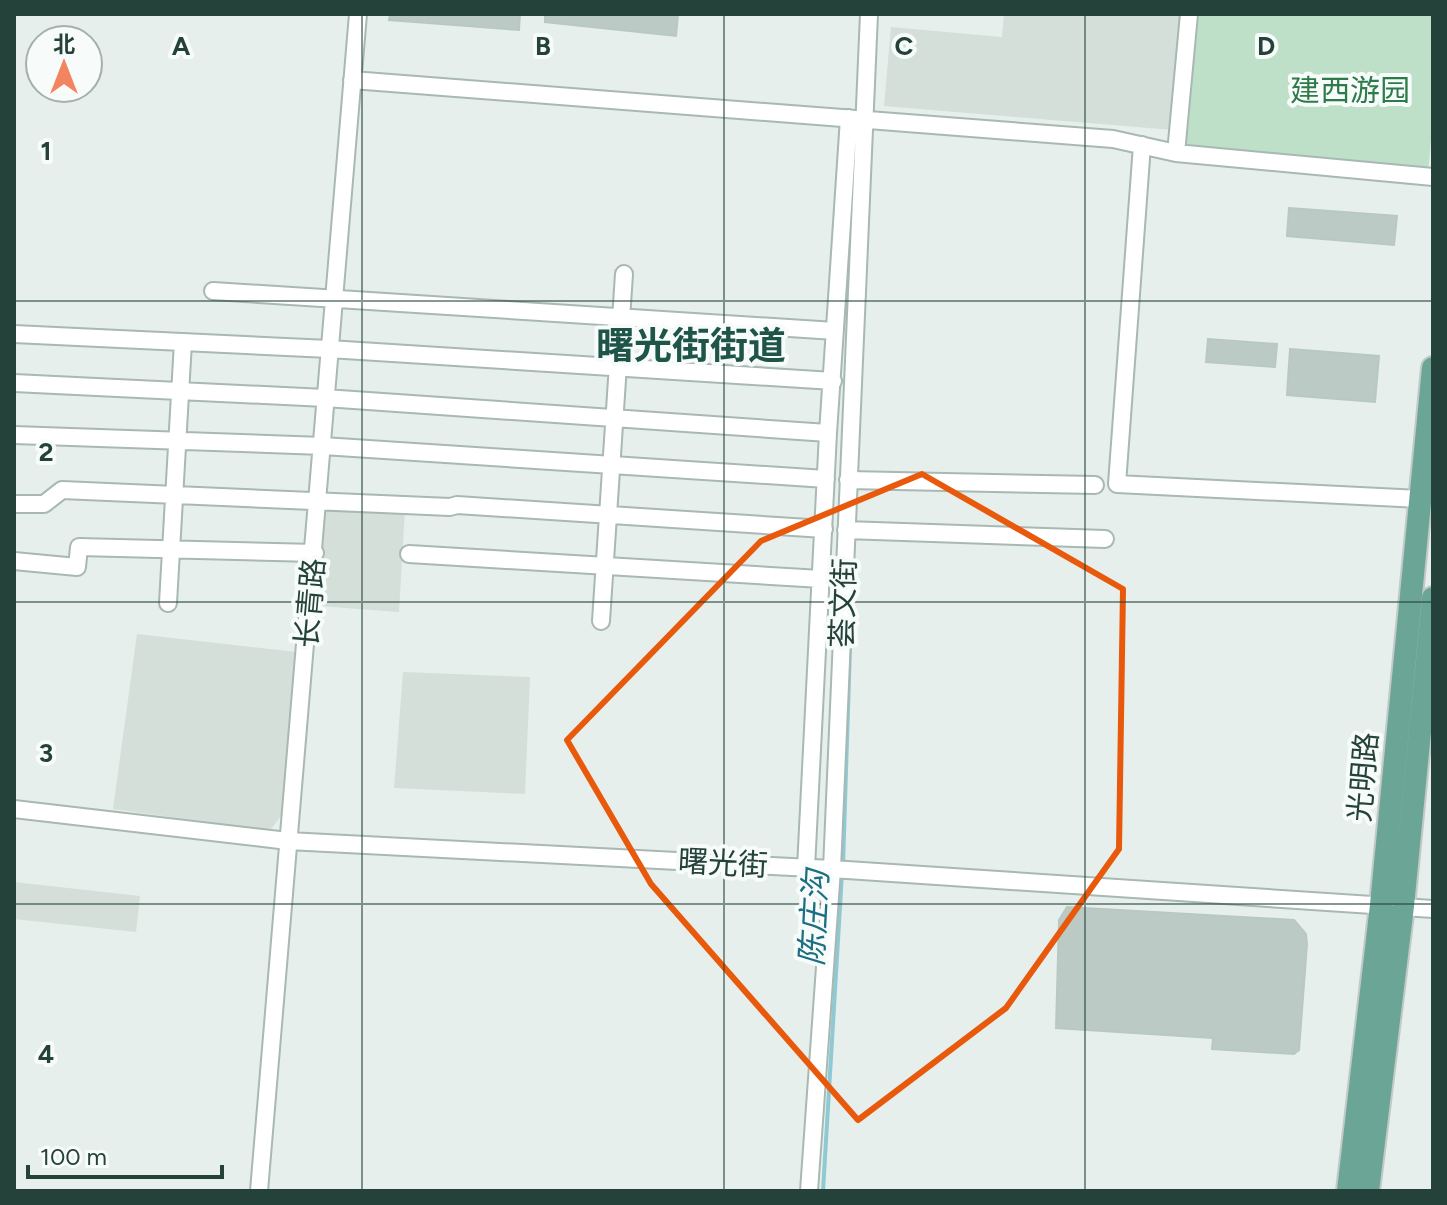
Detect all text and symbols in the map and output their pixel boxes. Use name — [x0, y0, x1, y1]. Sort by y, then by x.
north arrow — [24, 24, 104, 104]
text: A — [172, 30, 191, 62]
text: B — [535, 30, 551, 62]
text: C — [895, 30, 914, 62]
text: D — [1257, 30, 1275, 62]
text: 北 — [53, 31, 75, 58]
park label: 建西游园 — [1290, 72, 1410, 109]
text: 1 — [41, 135, 51, 167]
district label: 曙光街街道 — [596, 323, 786, 369]
text: 2 — [38, 436, 54, 468]
street label: 长青路 — [288, 557, 332, 649]
street label: 荟文街 — [823, 557, 863, 649]
street label: 光明路 — [1341, 731, 1385, 823]
text: 3 — [39, 737, 53, 769]
street label: 曙光街 — [677, 842, 769, 884]
water label: 陈庄沟 — [793, 866, 836, 967]
text: 4 — [38, 1038, 54, 1070]
scale bar — [28, 1129, 222, 1179]
text: 100 m — [40, 1142, 107, 1171]

